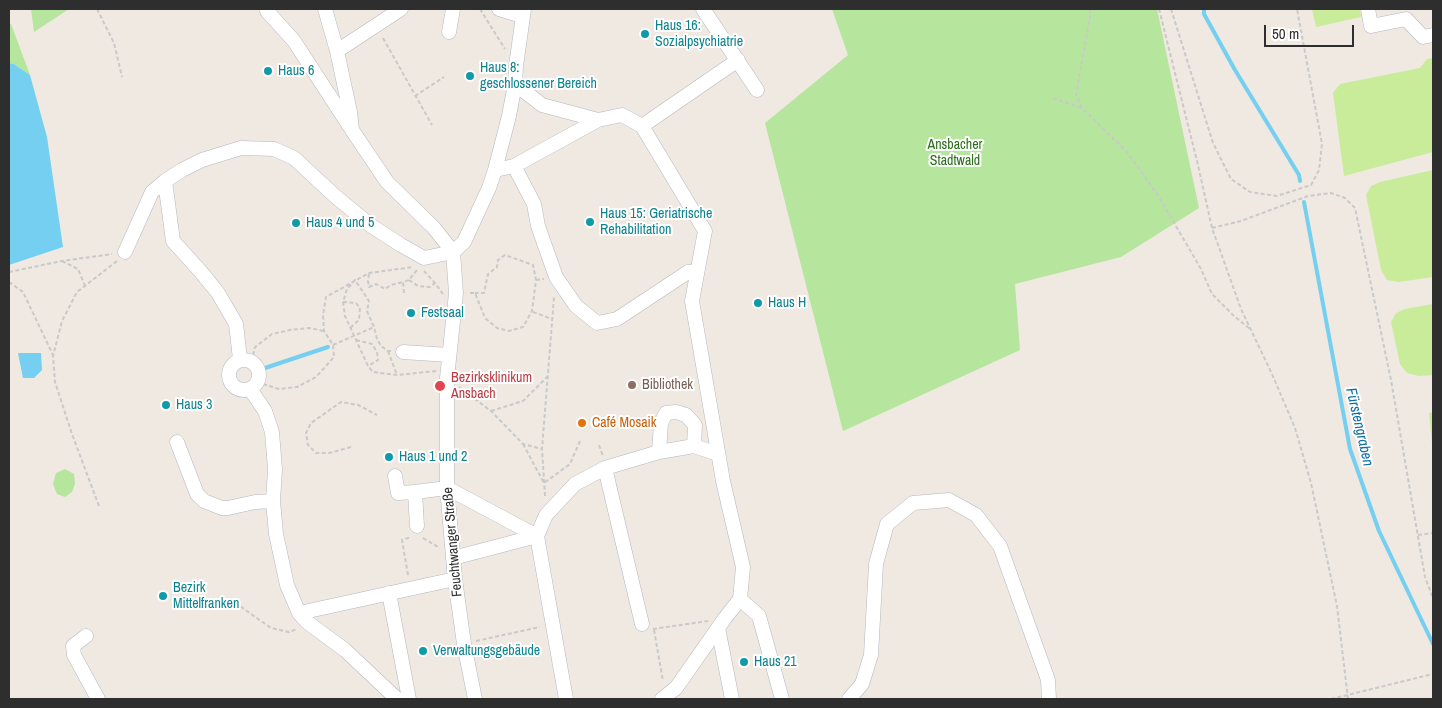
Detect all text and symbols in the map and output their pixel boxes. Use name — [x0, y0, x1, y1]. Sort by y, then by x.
scale bar — [1267, 15, 1357, 47]
place label: Haus 16: Sozialpsychiatrie — [655, 18, 743, 50]
text: 50 m — [1272, 23, 1299, 44]
marker: Haus 16: Sozialpsychiatrie — [639, 28, 651, 40]
place label: Haus 8: geschlossener Bereich — [480, 60, 597, 92]
place label: Haus 6 — [278, 63, 314, 79]
marker: Haus 6 — [262, 65, 274, 77]
marker: Haus 8: geschlossener Bereich — [464, 70, 476, 82]
park label: Ansbacher Stadtwald — [928, 137, 982, 170]
place label: Haus 15: Geriatrische Rehabilitation — [600, 206, 712, 238]
place label: Haus 4 und 5 — [306, 215, 374, 231]
marker: Haus 15: Geriatrische Rehabilitation — [584, 216, 596, 228]
marker: Haus 4 und 5 — [290, 217, 302, 229]
place label: Haus H — [768, 295, 806, 311]
marker: Haus H — [752, 297, 764, 309]
place label: Festsaal — [421, 305, 464, 321]
marker: Festsaal — [405, 307, 417, 319]
place label: Bezirksklinikum Ansbach — [451, 370, 532, 402]
place label: Bibliothek — [642, 377, 693, 393]
marker: Bezirksklinikum Ansbach — [433, 379, 447, 393]
marker: Bibliothek — [626, 379, 638, 391]
water label: Fürstengraben — [1341, 386, 1377, 468]
place label: Haus 3 — [176, 397, 212, 413]
marker: Haus 3 — [160, 399, 172, 411]
place label: Café Mosaik — [592, 415, 656, 431]
marker: Café Mosaik — [576, 417, 588, 429]
place label: Haus 1 und 2 — [399, 449, 467, 465]
marker: Haus 1 und 2 — [383, 451, 395, 463]
street label: Feuchtwanger Straße — [440, 487, 466, 597]
place label: Bezirk Mittelfranken — [173, 580, 239, 612]
marker: Bezirk Mittelfranken — [157, 590, 169, 602]
place label: Verwaltungsgebäude — [433, 643, 540, 659]
marker: Verwaltungsgebäude — [417, 645, 429, 657]
place label: Haus 21 — [754, 654, 797, 670]
marker: Haus 21 — [738, 656, 750, 668]

